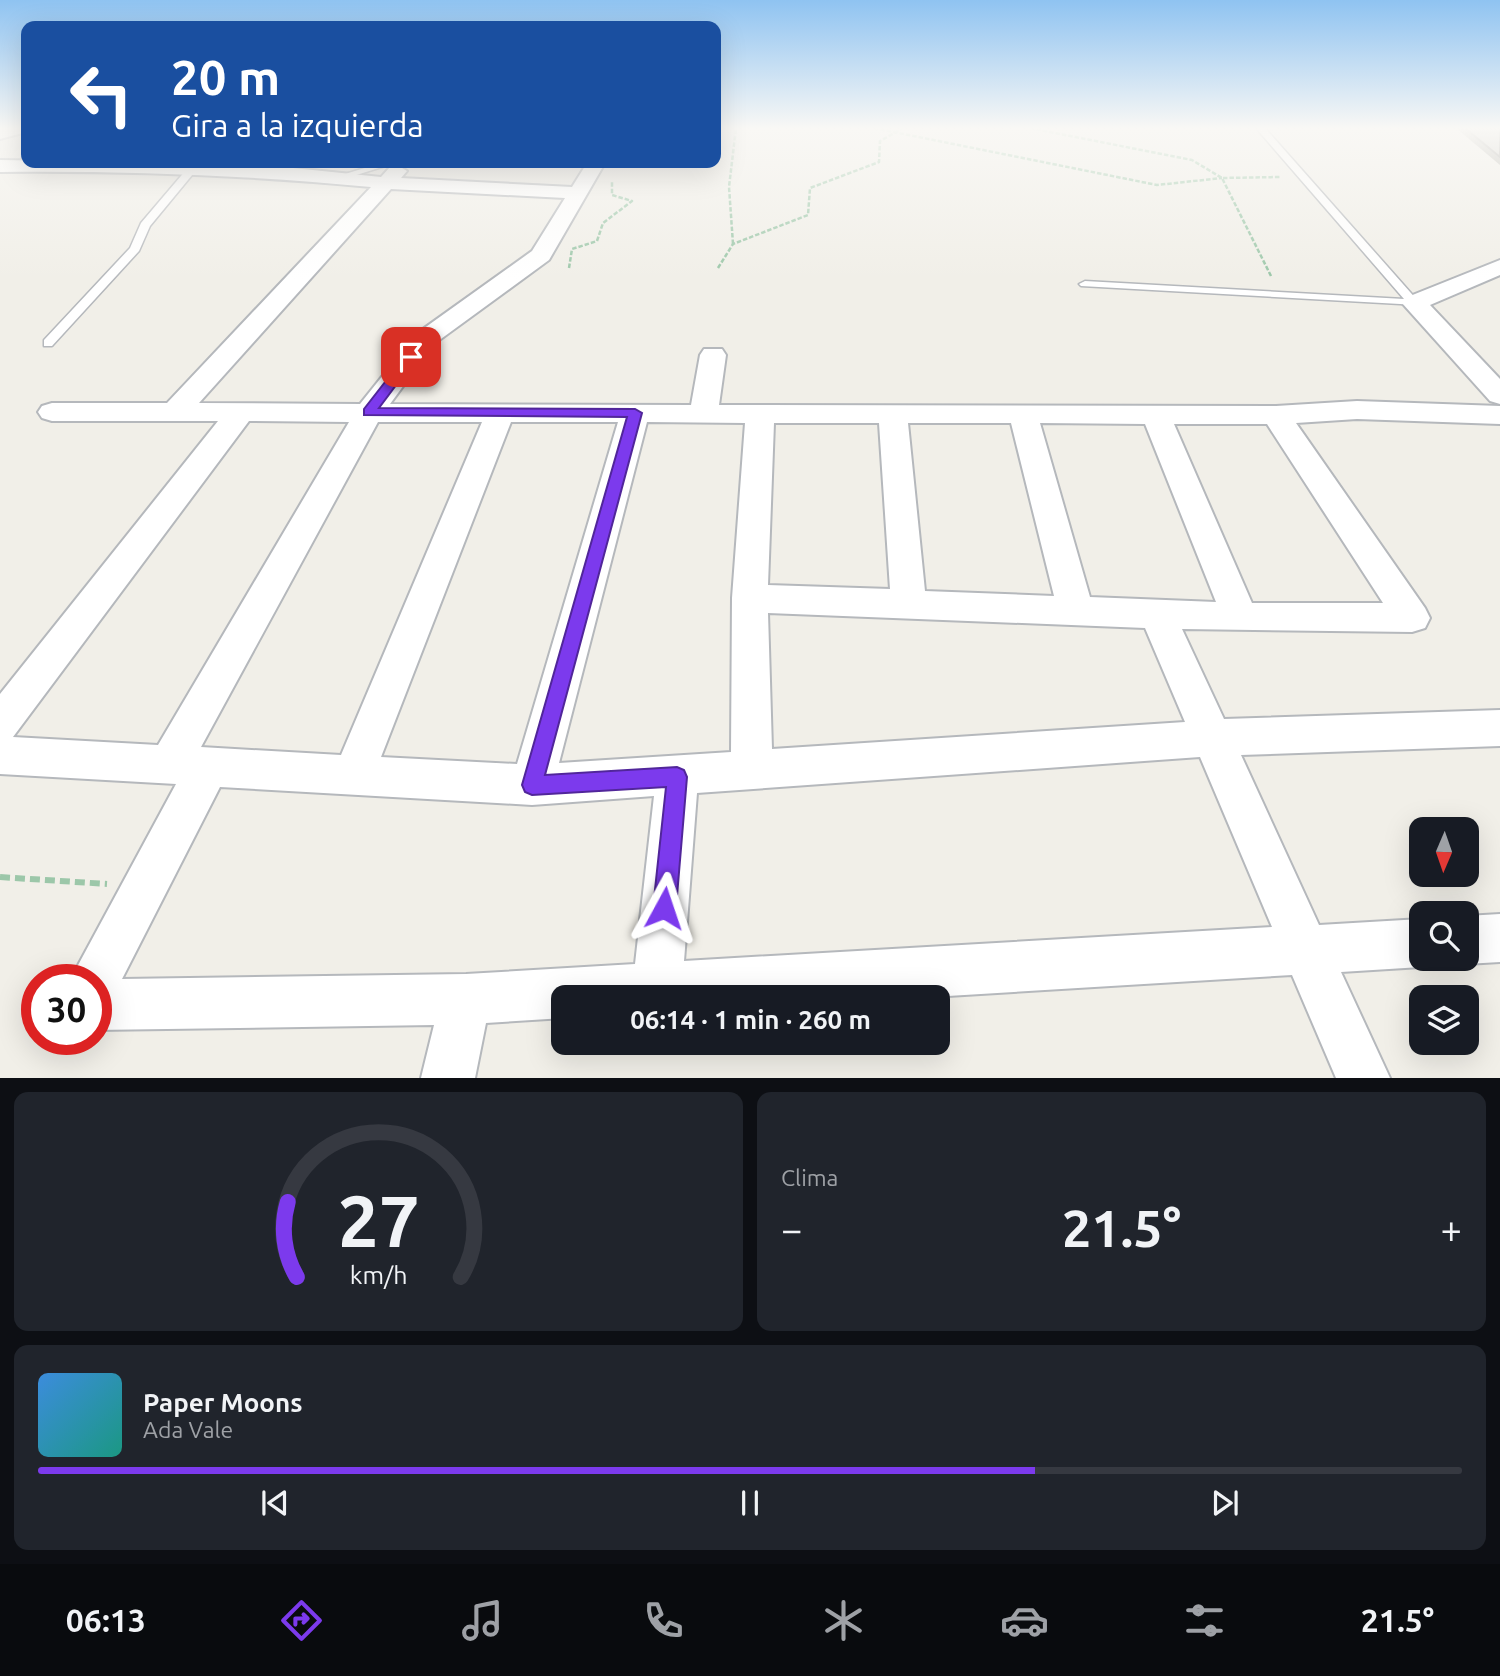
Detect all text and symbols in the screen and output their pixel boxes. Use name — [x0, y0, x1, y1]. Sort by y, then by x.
icon: left — [56, 49, 147, 140]
text: 20 m — [171, 49, 280, 104]
text: Gira a la izquierda — [171, 107, 424, 143]
pin — [381, 327, 441, 387]
icon: arrive — [392, 338, 430, 376]
north arrow — [1409, 817, 1479, 887]
map controls — [1409, 817, 1479, 1055]
position arrow — [627, 871, 701, 945]
button: search — [1409, 901, 1479, 971]
speed limit sign: 30 — [21, 964, 112, 1055]
button: layers — [1409, 985, 1479, 1055]
text: 06:14 · 1 min · 260 m — [630, 1005, 871, 1034]
text: Clima — [781, 1165, 838, 1190]
text: 27 — [337, 1180, 420, 1262]
text: 21.5° — [1062, 1199, 1181, 1257]
text: − — [781, 1208, 802, 1250]
text: + — [1441, 1208, 1462, 1250]
text: km/h — [350, 1261, 407, 1289]
text: Paper Moons — [143, 1388, 302, 1417]
text: Ada Vale — [143, 1417, 233, 1442]
icon: previous — [256, 1484, 294, 1522]
icon: pause — [731, 1484, 769, 1522]
icon: next — [1206, 1484, 1244, 1522]
icon: directions — [277, 1596, 326, 1645]
icon: music — [458, 1596, 507, 1645]
icon: phone — [639, 1596, 688, 1645]
icon: climate — [819, 1596, 868, 1645]
icon: car — [1000, 1596, 1049, 1645]
icon: filters — [1180, 1596, 1229, 1645]
text: 06:13 — [66, 1602, 146, 1638]
text: 21.5° — [1361, 1602, 1434, 1638]

